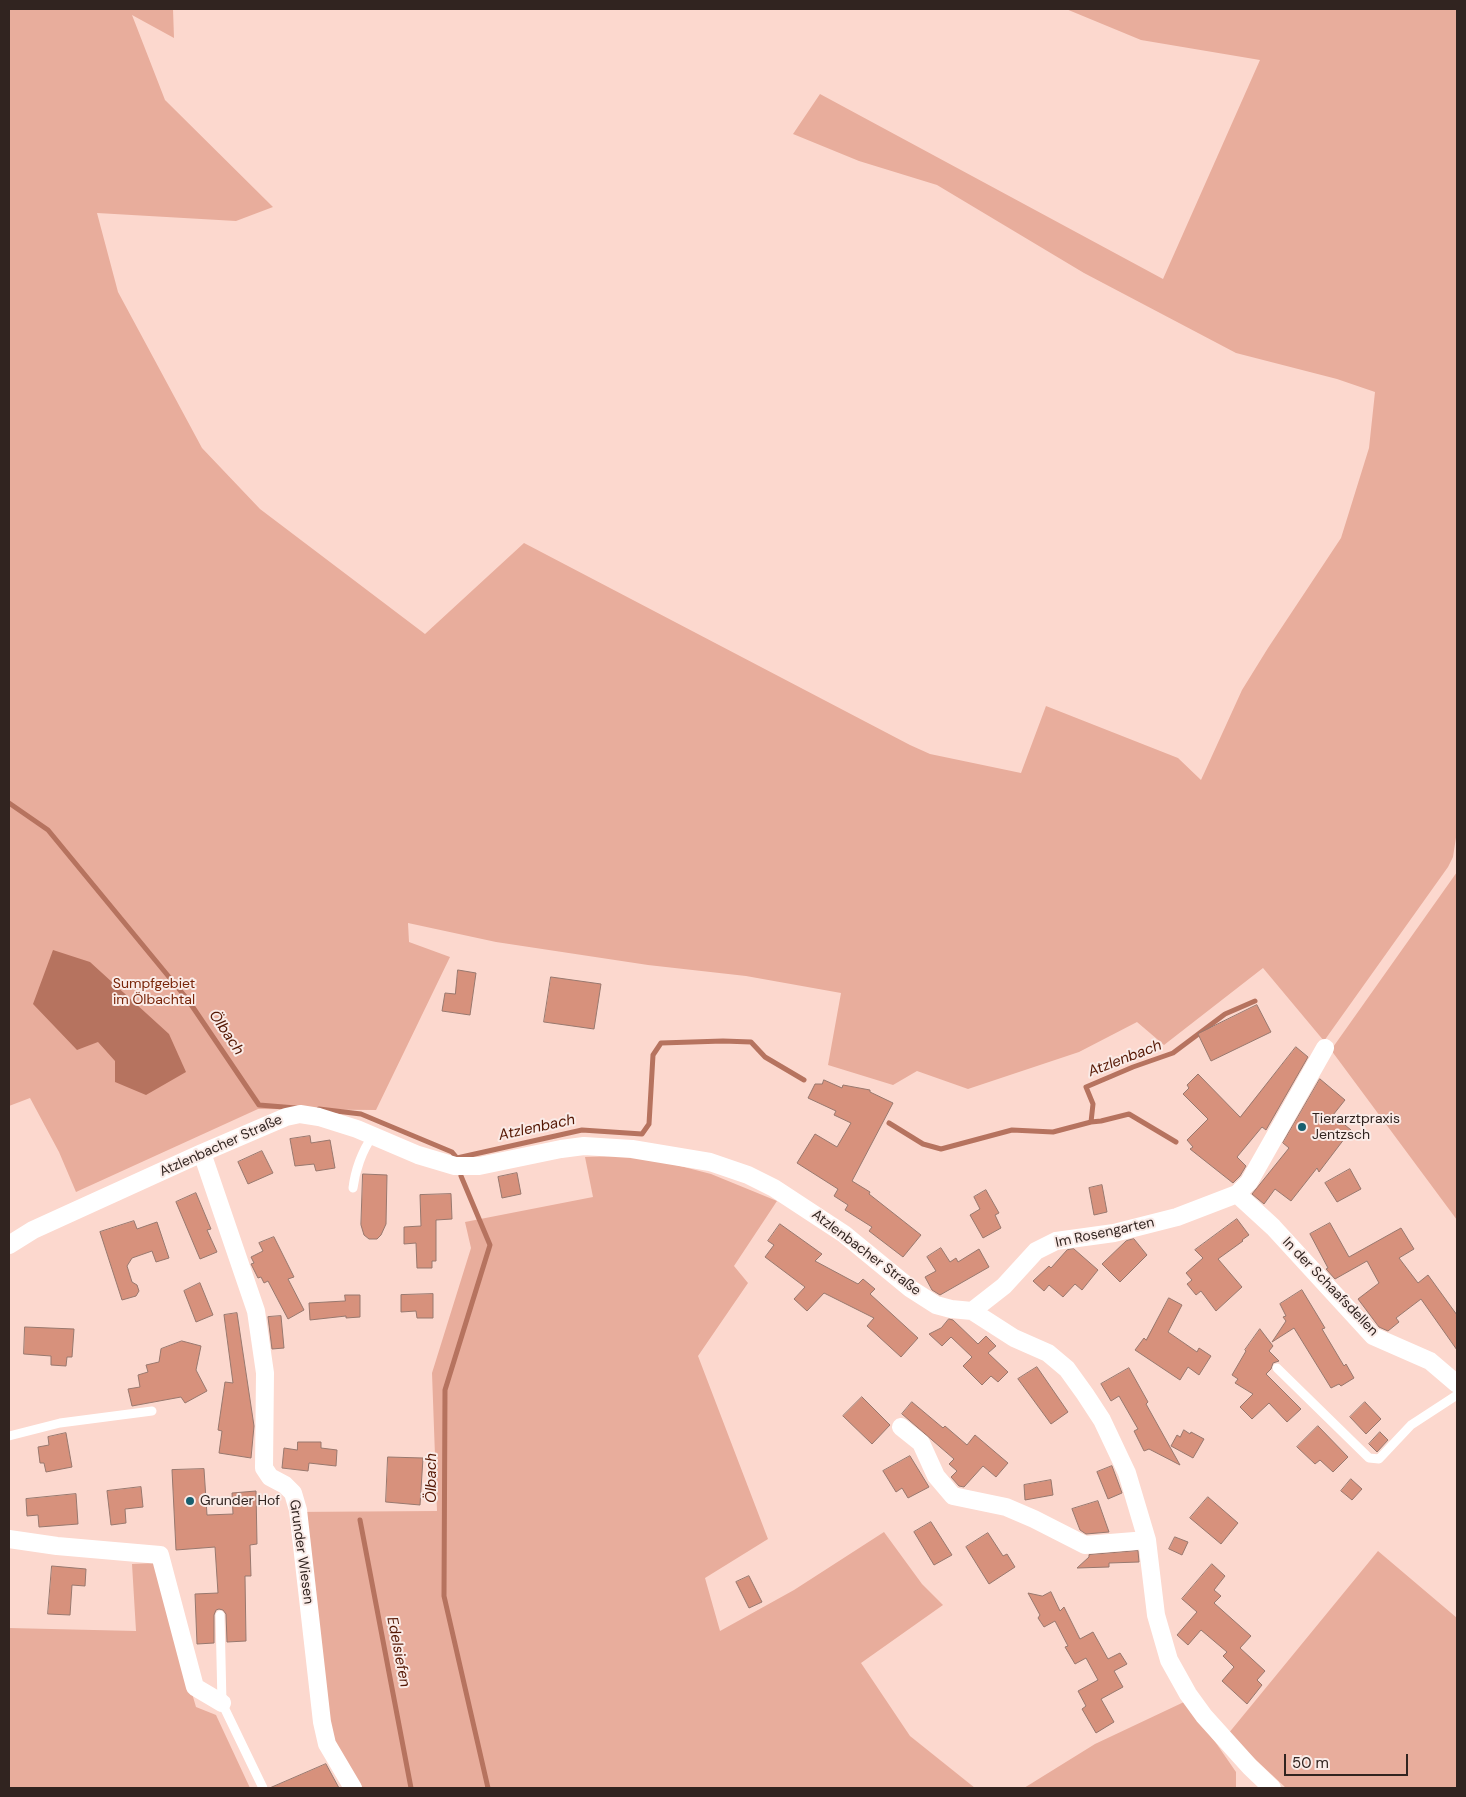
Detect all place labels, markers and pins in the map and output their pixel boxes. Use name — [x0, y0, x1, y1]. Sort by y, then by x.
place label: Tierarztpraxis Jentzsch — [1312, 1111, 1400, 1144]
marker: Tierarztpraxis Jentzsch — [1296, 1121, 1308, 1133]
place label: Grunder Hof — [200, 1493, 280, 1509]
marker: Grunder Hof — [184, 1495, 196, 1507]

